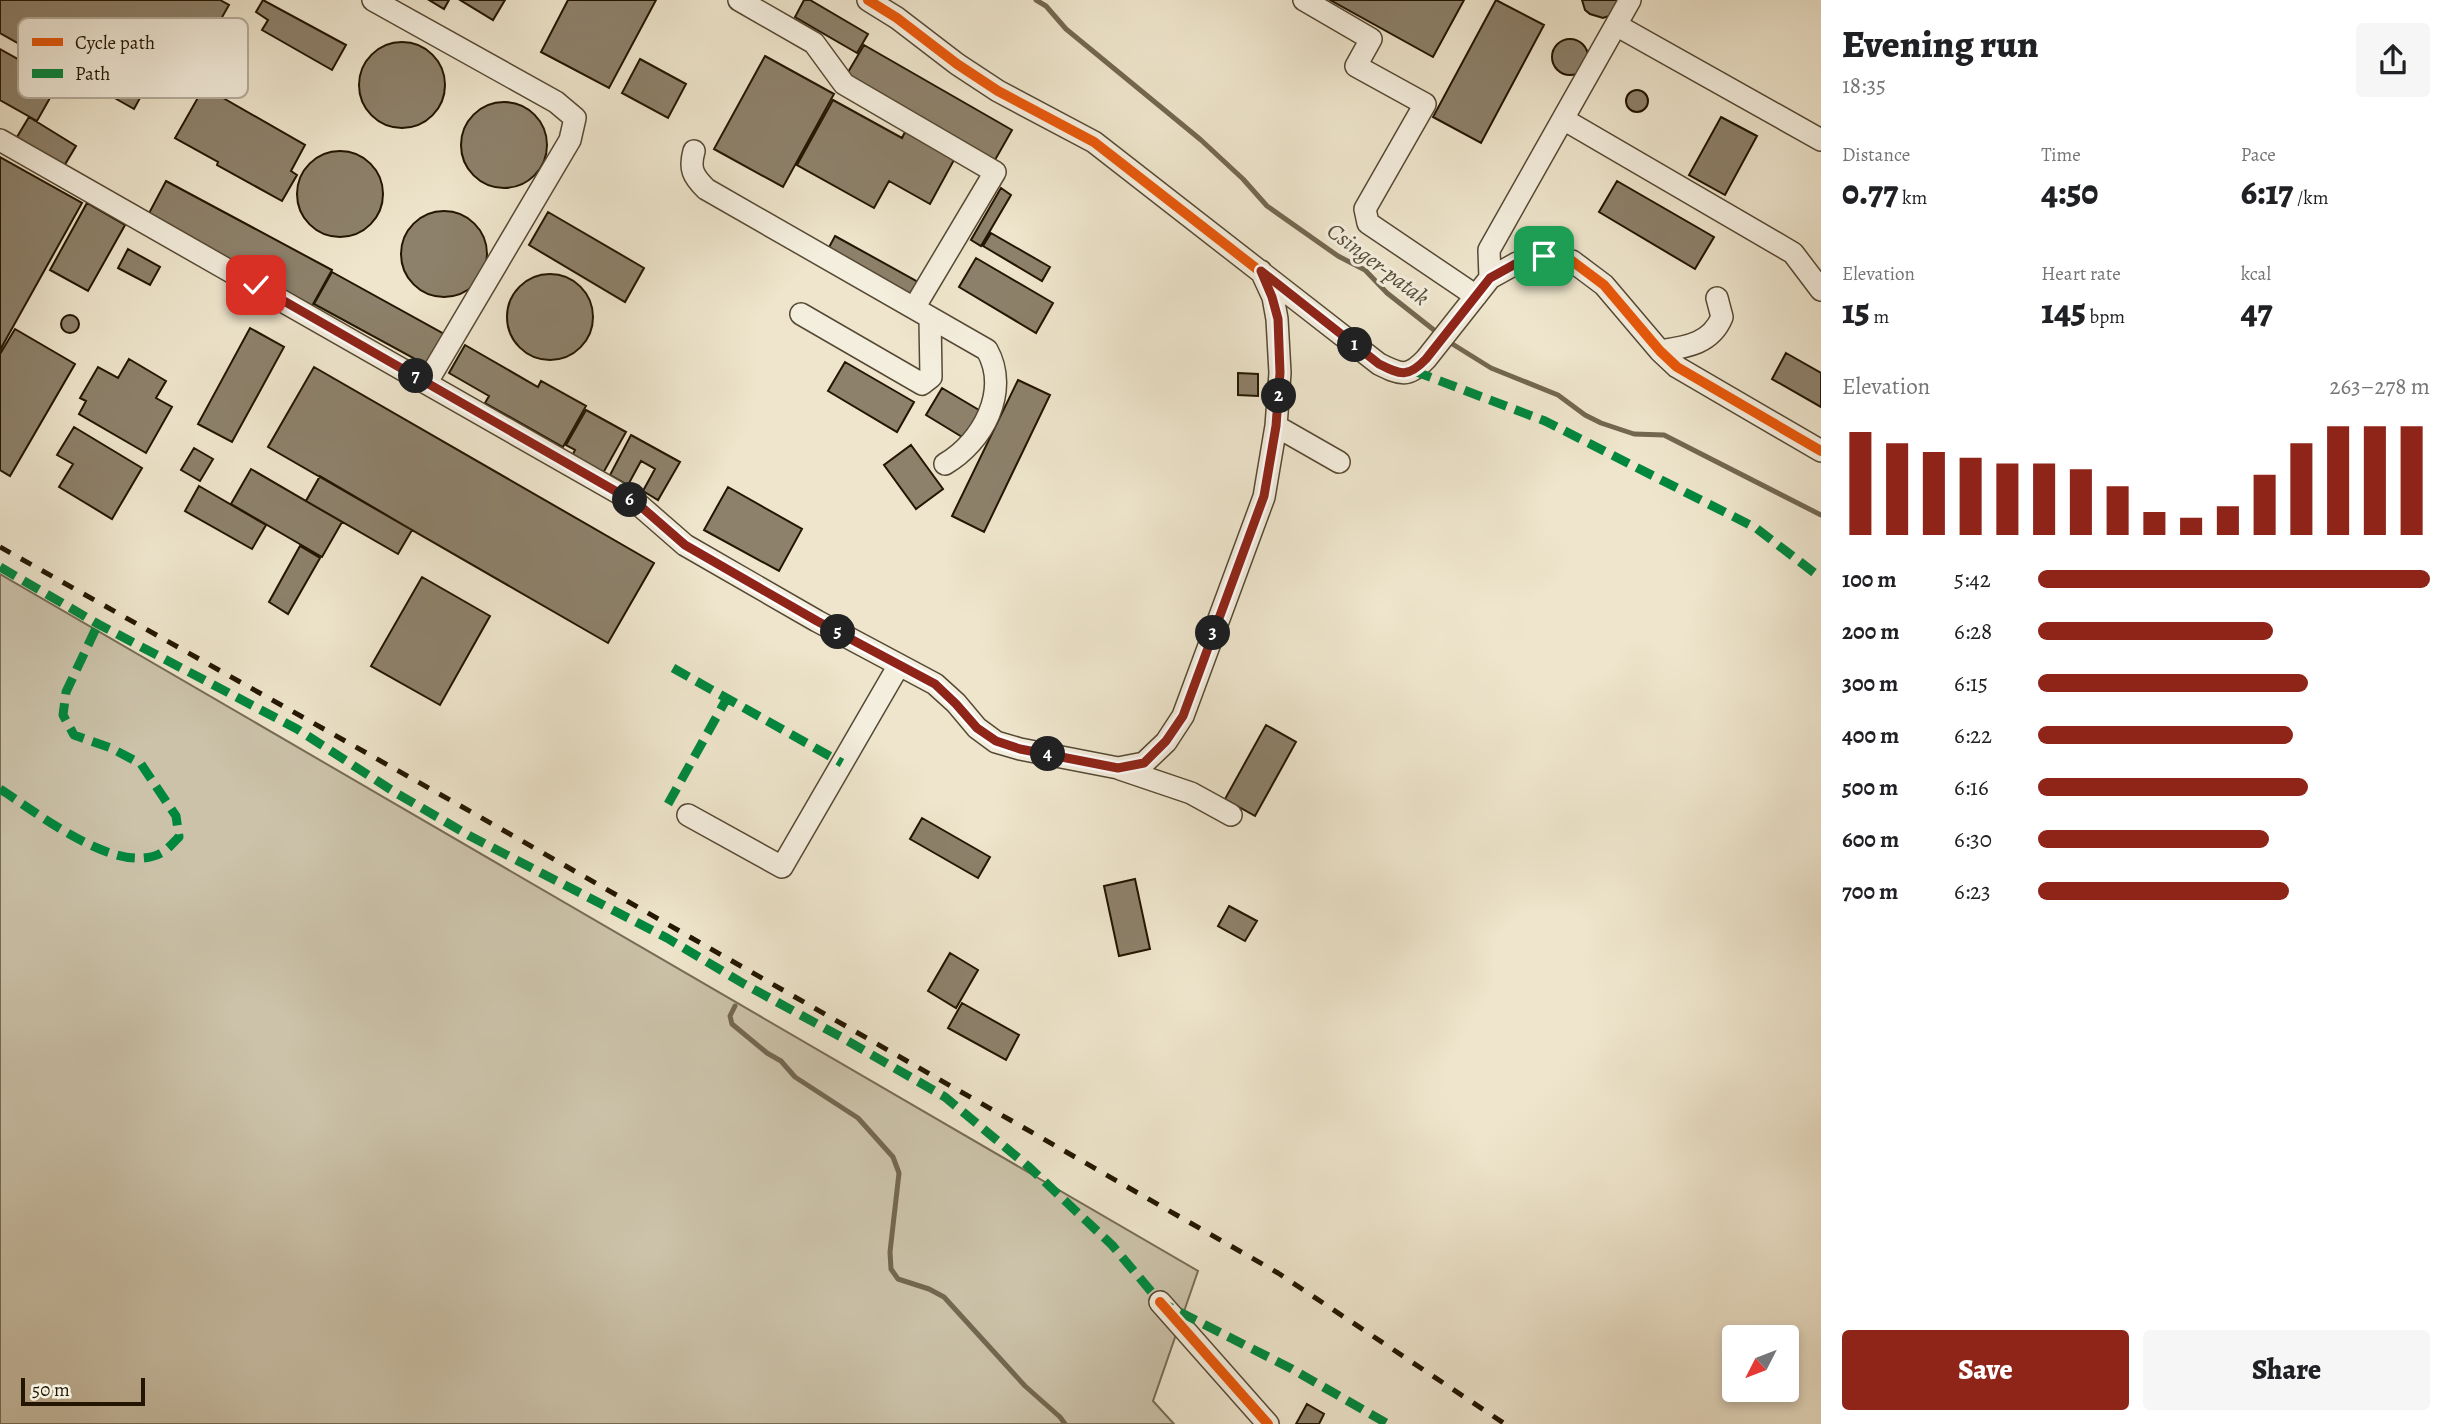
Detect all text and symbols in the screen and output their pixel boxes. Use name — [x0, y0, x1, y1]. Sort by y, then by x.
legend — [18, 18, 248, 98]
text: Evening run — [1842, 18, 2039, 70]
button: share — [2356, 23, 2430, 97]
text: Cycle path — [75, 30, 155, 56]
text: Path — [75, 61, 110, 87]
text: 18:35 — [1842, 70, 1886, 101]
text: Distance — [1842, 142, 1910, 168]
text: Time — [2041, 142, 2081, 168]
text: Pace — [2241, 142, 2276, 168]
text: 0.77 — [1842, 168, 1898, 216]
text: 4:50 — [2041, 168, 2098, 216]
text: 6:17 — [2241, 168, 2293, 216]
text: km — [1898, 185, 1927, 211]
text: /km — [2293, 185, 2329, 211]
water label: Csinger-patak — [1320, 215, 1436, 313]
pin — [1514, 226, 1574, 286]
icon: arrive — [1525, 237, 1563, 275]
pin — [226, 255, 286, 315]
text: Elevation — [1842, 261, 1915, 287]
text: Heart rate — [2041, 261, 2121, 287]
text: kcal — [2241, 261, 2271, 287]
icon: check — [237, 266, 275, 304]
text: 15 — [1842, 287, 1870, 335]
text: 145 — [2041, 287, 2086, 335]
text: 47 — [2241, 287, 2272, 335]
text: m — [1870, 304, 1889, 330]
text: bpm — [2086, 304, 2125, 330]
pin: 1 — [1338, 328, 1372, 362]
text: 1 — [1351, 331, 1358, 357]
pin: 7 — [398, 358, 434, 394]
text: 7 — [411, 362, 420, 388]
text: Elevation — [1842, 371, 1930, 402]
text: 263–278 m — [2329, 371, 2430, 402]
pin: 2 — [1262, 378, 1296, 414]
text: 2 — [1274, 382, 1283, 408]
pin: 6 — [612, 482, 648, 518]
text: 6 — [625, 486, 634, 512]
text: 100 m — [1842, 564, 1897, 595]
text: 5:42 — [1954, 564, 1991, 595]
pin: 5 — [820, 614, 856, 650]
pin: 3 — [1196, 616, 1230, 650]
text: 200 m — [1842, 616, 1900, 647]
text: 6:28 — [1954, 616, 1992, 647]
text: 5 — [833, 618, 842, 644]
text: 3 — [1208, 619, 1217, 645]
text: 300 m — [1842, 668, 1898, 699]
text: 6:15 — [1954, 668, 1988, 699]
text: 400 m — [1842, 720, 1899, 751]
text: 6:22 — [1954, 720, 1992, 751]
pin: 4 — [1030, 736, 1066, 772]
text: 4 — [1043, 740, 1052, 766]
text: 500 m — [1842, 772, 1898, 803]
text: 6:16 — [1954, 772, 1989, 803]
text: 600 m — [1842, 824, 1899, 855]
text: 6:30 — [1954, 824, 1992, 855]
text: 700 m — [1842, 876, 1898, 907]
text: 6:23 — [1954, 876, 1991, 907]
north arrow — [1722, 1325, 1799, 1402]
map controls — [1722, 1325, 1799, 1402]
button: Save — [1842, 1330, 2129, 1410]
button: Share — [2143, 1330, 2430, 1410]
scale bar — [21, 1375, 145, 1407]
text: 50 m — [32, 1377, 70, 1403]

